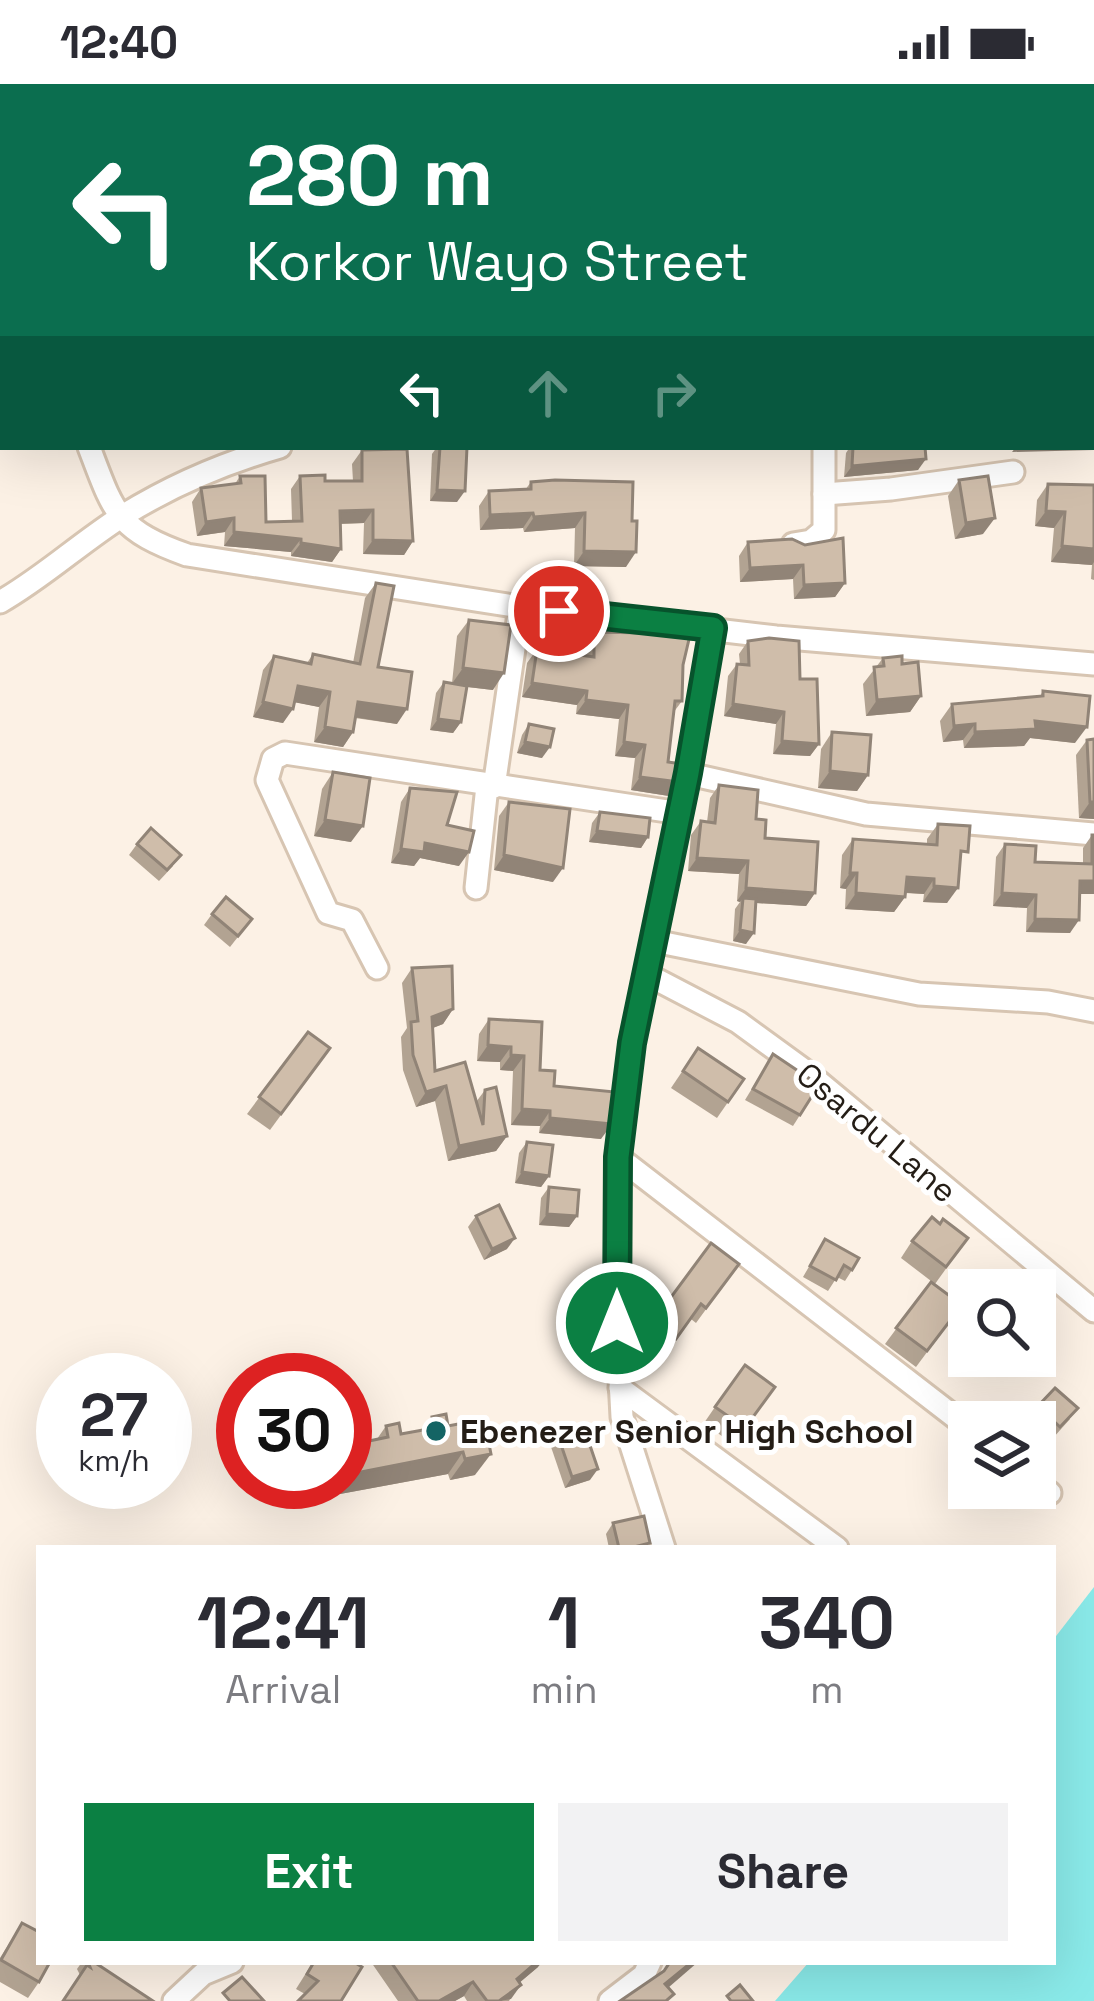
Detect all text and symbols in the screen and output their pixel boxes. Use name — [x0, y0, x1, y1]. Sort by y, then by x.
text: 12:40 — [60, 14, 178, 71]
text: 280 m — [246, 122, 494, 230]
icon: left — [48, 132, 204, 288]
text: Korkor Wayo Street — [246, 227, 749, 296]
icon: left — [389, 360, 455, 426]
icon: ahead — [515, 360, 581, 426]
icon: right — [641, 360, 707, 426]
pin — [508, 560, 610, 662]
icon: arrive — [526, 578, 592, 644]
street label: Osardu Lane — [787, 1053, 965, 1212]
position arrow — [554, 1260, 680, 1386]
map controls — [948, 1269, 1056, 1509]
button: search — [948, 1269, 1056, 1377]
speed limit sign: 30 — [216, 1353, 372, 1509]
text: 27 — [80, 1377, 148, 1454]
button: layers — [948, 1401, 1056, 1509]
place label: Ebenezer Senior High School — [460, 1411, 914, 1453]
marker: Ebenezer Senior High School — [423, 1418, 449, 1444]
text: km/h — [78, 1441, 150, 1480]
text: 12:41 — [197, 1577, 369, 1669]
text: 1 — [548, 1577, 580, 1669]
text: 340 — [759, 1577, 895, 1669]
text: Arrival — [225, 1665, 341, 1714]
text: min — [531, 1665, 598, 1714]
text: m — [810, 1665, 844, 1714]
button: Exit — [84, 1803, 534, 1941]
button: Share — [558, 1803, 1008, 1941]

